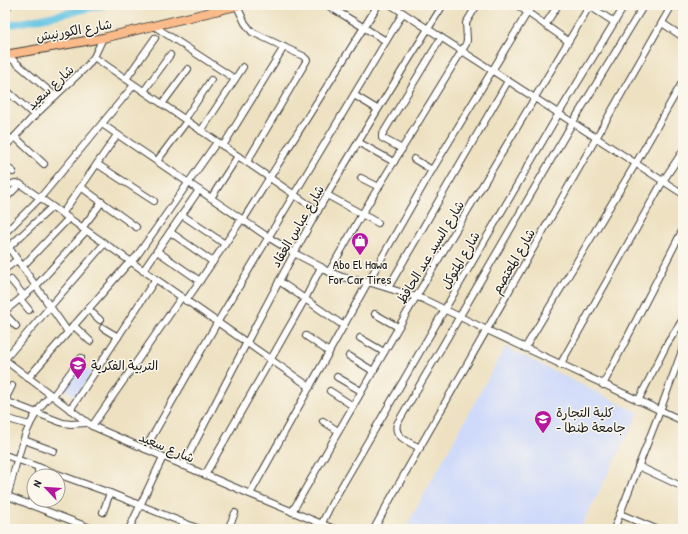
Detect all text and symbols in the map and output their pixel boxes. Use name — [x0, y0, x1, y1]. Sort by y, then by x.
street label: شارع الكورنيش — [35, 14, 114, 47]
street label: شارع سعيد — [22, 60, 78, 114]
street label: شارع عباس العقاد — [266, 181, 329, 271]
street label: شارع السيد عبد الحافظ — [392, 197, 469, 308]
street label: شارع المعتصم — [487, 225, 541, 298]
street label: شارع المتوكل — [436, 228, 485, 293]
shop icon: Abo El Hawa For Car Tires — [350, 231, 370, 256]
place label: Abo El Hawa For Car Tires — [328, 255, 391, 288]
school or university icon: التربية الفكرية — [68, 355, 88, 380]
place label: التربية الفكرية — [91, 356, 158, 374]
place label: كلية التجارة - جامعة طنطا — [556, 403, 626, 436]
school or university icon: كلية التجارة - جامعة طنطا — [533, 409, 553, 434]
street label: شارع سعيد — [136, 427, 197, 468]
north arrow — [26, 468, 66, 508]
text: N — [29, 478, 45, 489]

